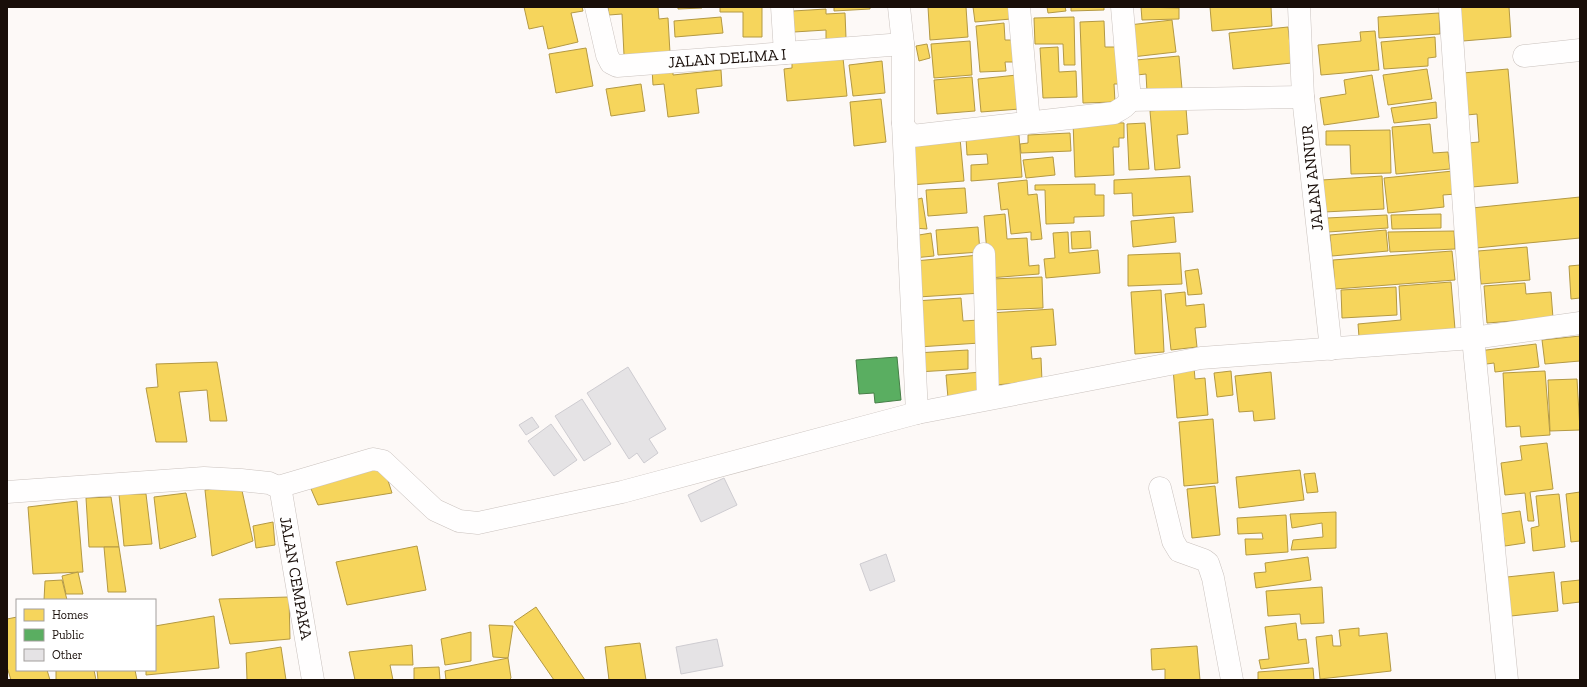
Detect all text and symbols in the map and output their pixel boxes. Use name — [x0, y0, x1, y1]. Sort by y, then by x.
street label: JALAN DELIMA I — [667, 44, 787, 72]
street label: JALAN ANNUR — [1297, 124, 1327, 232]
street label: JALAN CEMPAKA — [276, 515, 316, 642]
legend — [16, 599, 156, 671]
text: Homes — [52, 608, 88, 622]
text: Public — [52, 628, 85, 642]
text: Other — [52, 648, 83, 662]

